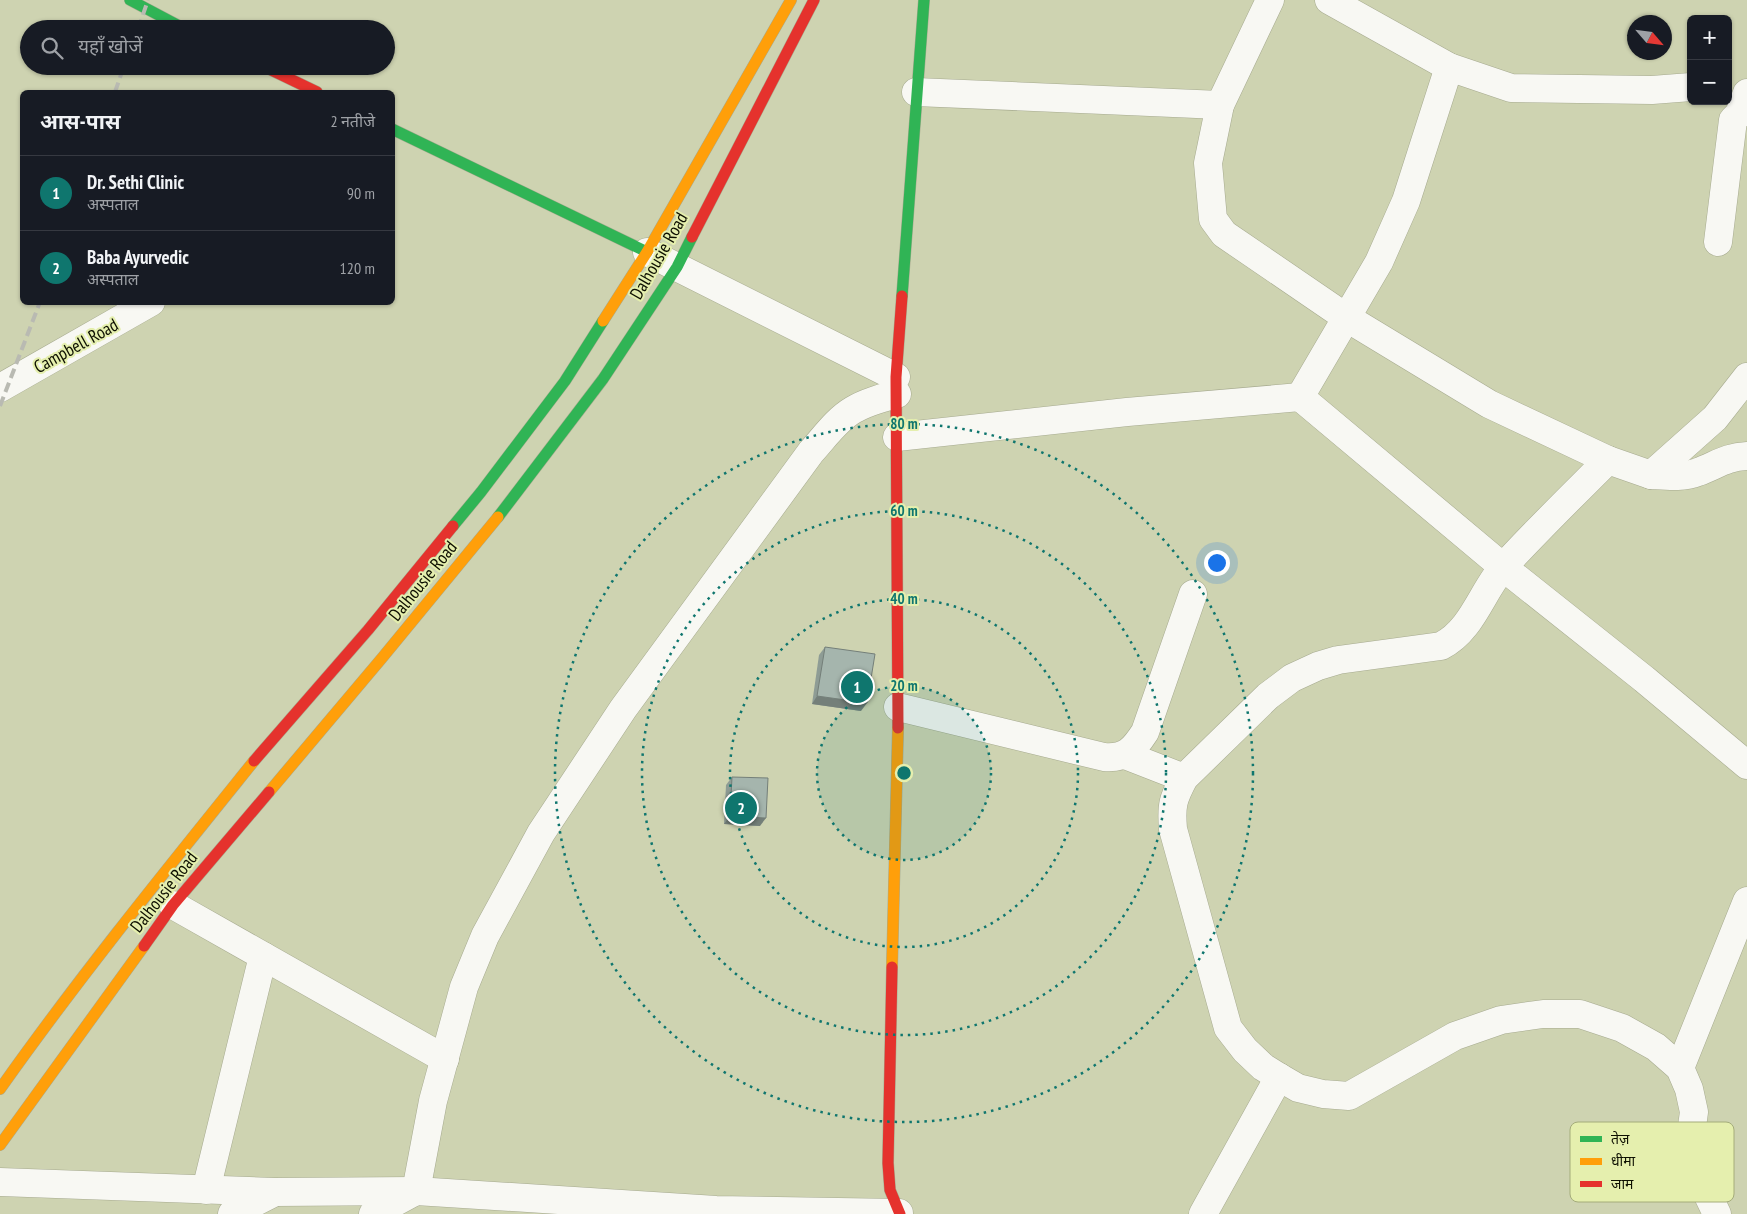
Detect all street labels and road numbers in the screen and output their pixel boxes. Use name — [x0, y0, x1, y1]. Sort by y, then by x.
street label: Dalhousie Road — [625, 208, 693, 303]
street label: Campbell Road — [30, 313, 122, 378]
street label: Dalhousie Road — [383, 536, 462, 625]
street label: Dalhousie Road — [125, 847, 202, 937]

